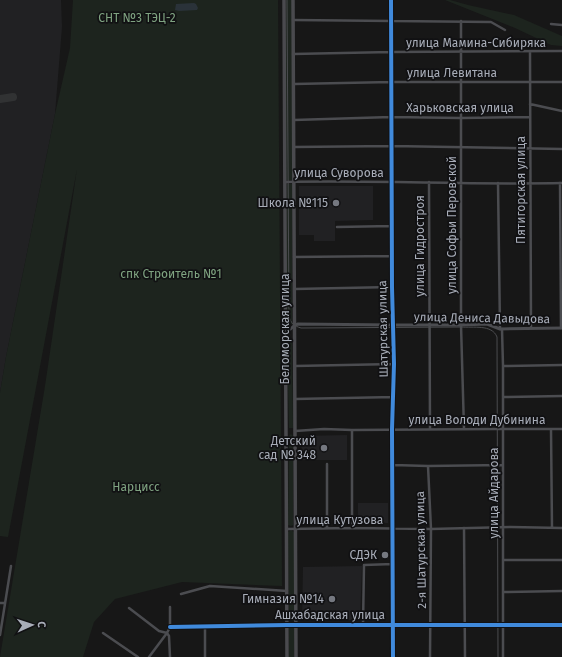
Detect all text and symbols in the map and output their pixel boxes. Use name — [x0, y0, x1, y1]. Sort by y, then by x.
park label: СНТ №3 ТЭЦ-2 — [98, 11, 176, 25]
street label: улица Мамина-Сибиряка — [406, 36, 546, 50]
street label: улица Левитана — [407, 66, 497, 80]
street label: Харьковская улица — [406, 101, 514, 115]
street label: Пятигорская улица — [514, 136, 528, 244]
street label: улица Софьи Перовской — [445, 156, 459, 294]
street label: улица Суворова — [294, 166, 384, 180]
street label: улица Гидростроя — [413, 195, 427, 297]
place label: Школа №115 — [258, 196, 328, 210]
marker: Школа №115 — [331, 198, 341, 208]
park label: спк Строитель №1 — [120, 267, 222, 281]
street label: Беломорская улица — [278, 273, 292, 385]
street label: Шатурская улица — [375, 280, 391, 378]
street label: улица Дениса Давыдова — [414, 310, 550, 326]
street label: улица Володи Дубинина — [409, 413, 545, 427]
place label: Детский сад № 348 — [258, 434, 316, 462]
marker: Детский сад № 348 — [319, 443, 329, 453]
street label: улица Айдарова — [487, 447, 501, 539]
park label: Нарцисс — [112, 480, 160, 494]
street label: 2-я Шатурская улица — [413, 491, 429, 609]
street label: улица Кутузова — [297, 513, 383, 527]
place label: СДЭК — [349, 548, 377, 562]
marker: СДЭК — [380, 550, 390, 560]
place label: Гимназия №14 — [242, 592, 325, 606]
marker: Гимназия №14 — [327, 594, 337, 604]
north arrow — [12, 605, 52, 645]
street label: Ашхабадская улица — [275, 608, 385, 622]
text: С — [35, 621, 48, 629]

